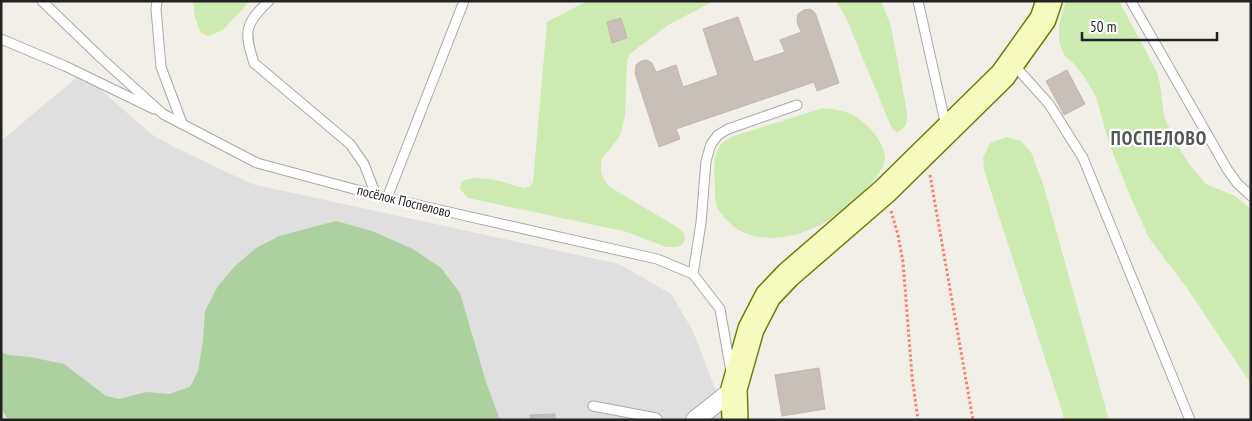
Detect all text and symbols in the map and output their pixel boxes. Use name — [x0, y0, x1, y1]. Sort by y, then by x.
scale bar — [1082, 10, 1217, 42]
text: 50 m — [1090, 17, 1116, 36]
district label: ПОСПЕЛОВО — [1111, 126, 1207, 150]
street label: посёлок Поспелово — [355, 181, 453, 221]

